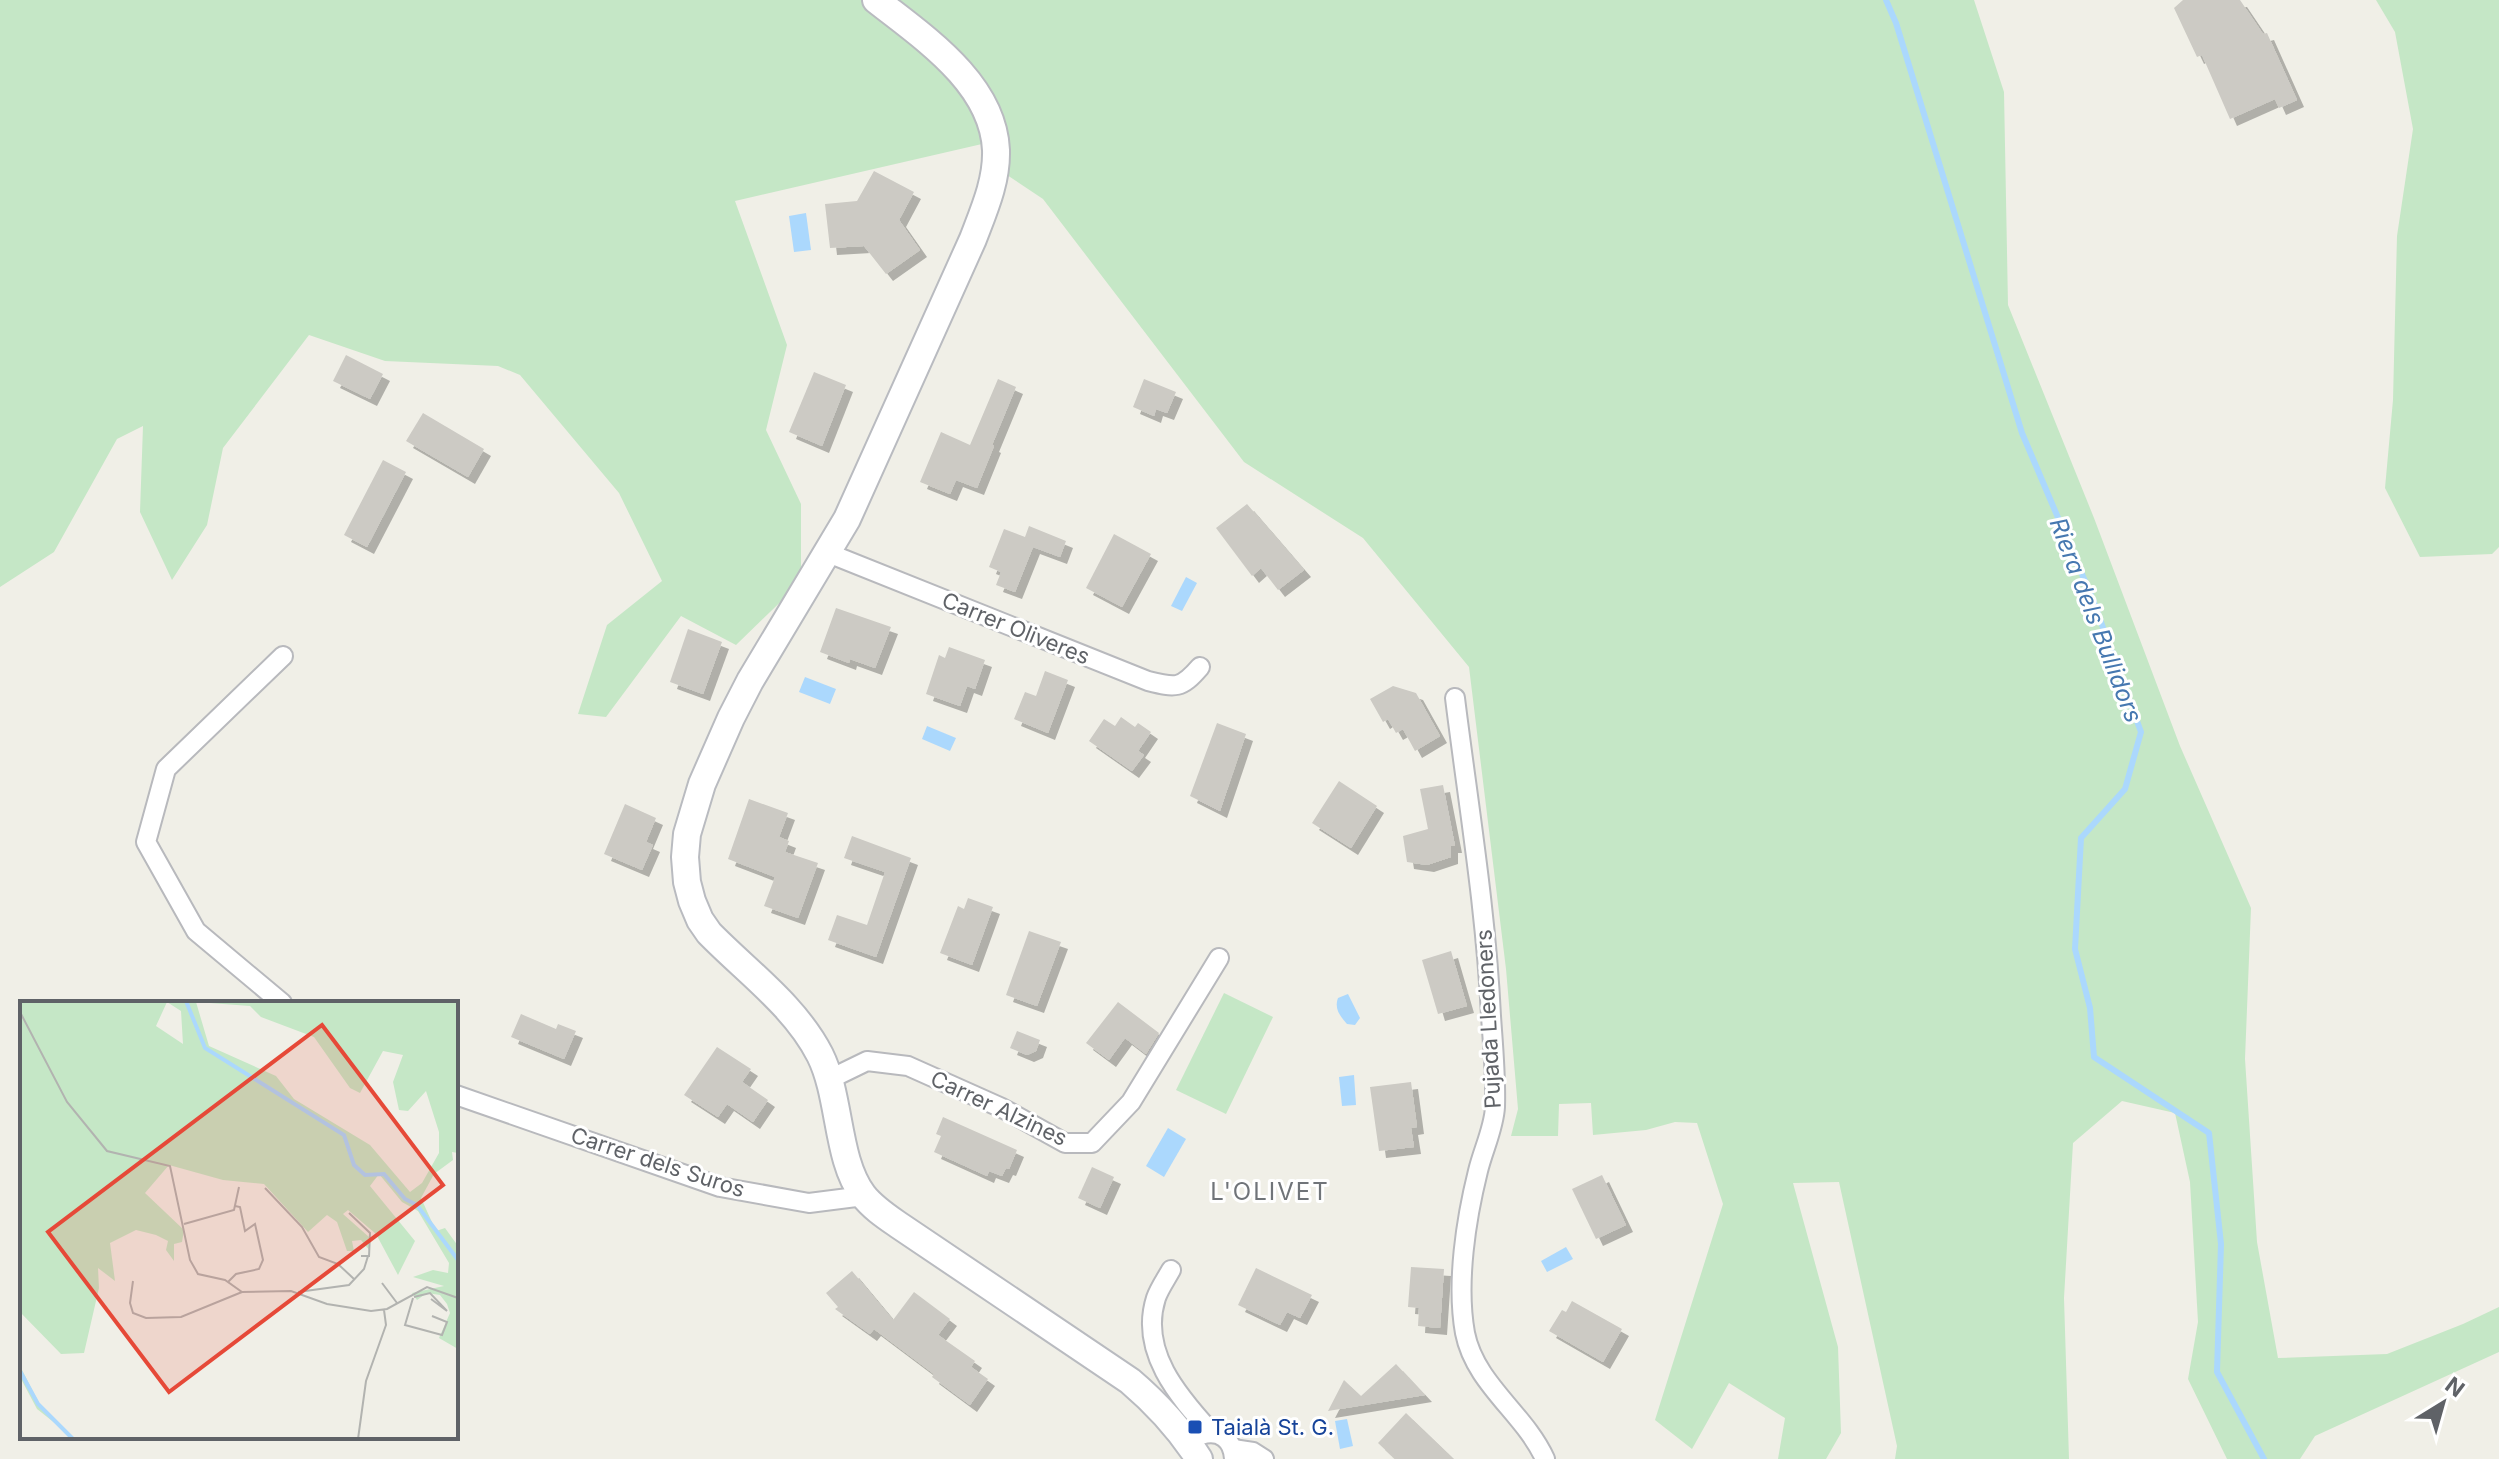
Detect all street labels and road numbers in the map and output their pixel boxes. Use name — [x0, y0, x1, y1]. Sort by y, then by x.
street label: Carrer Oliveres — [938, 587, 1094, 669]
street label: Pujada Lledoners — [1470, 929, 1506, 1109]
street label: Carrer Alzines — [927, 1065, 1071, 1151]
street label: Carrer dels Suros — [568, 1122, 748, 1202]

